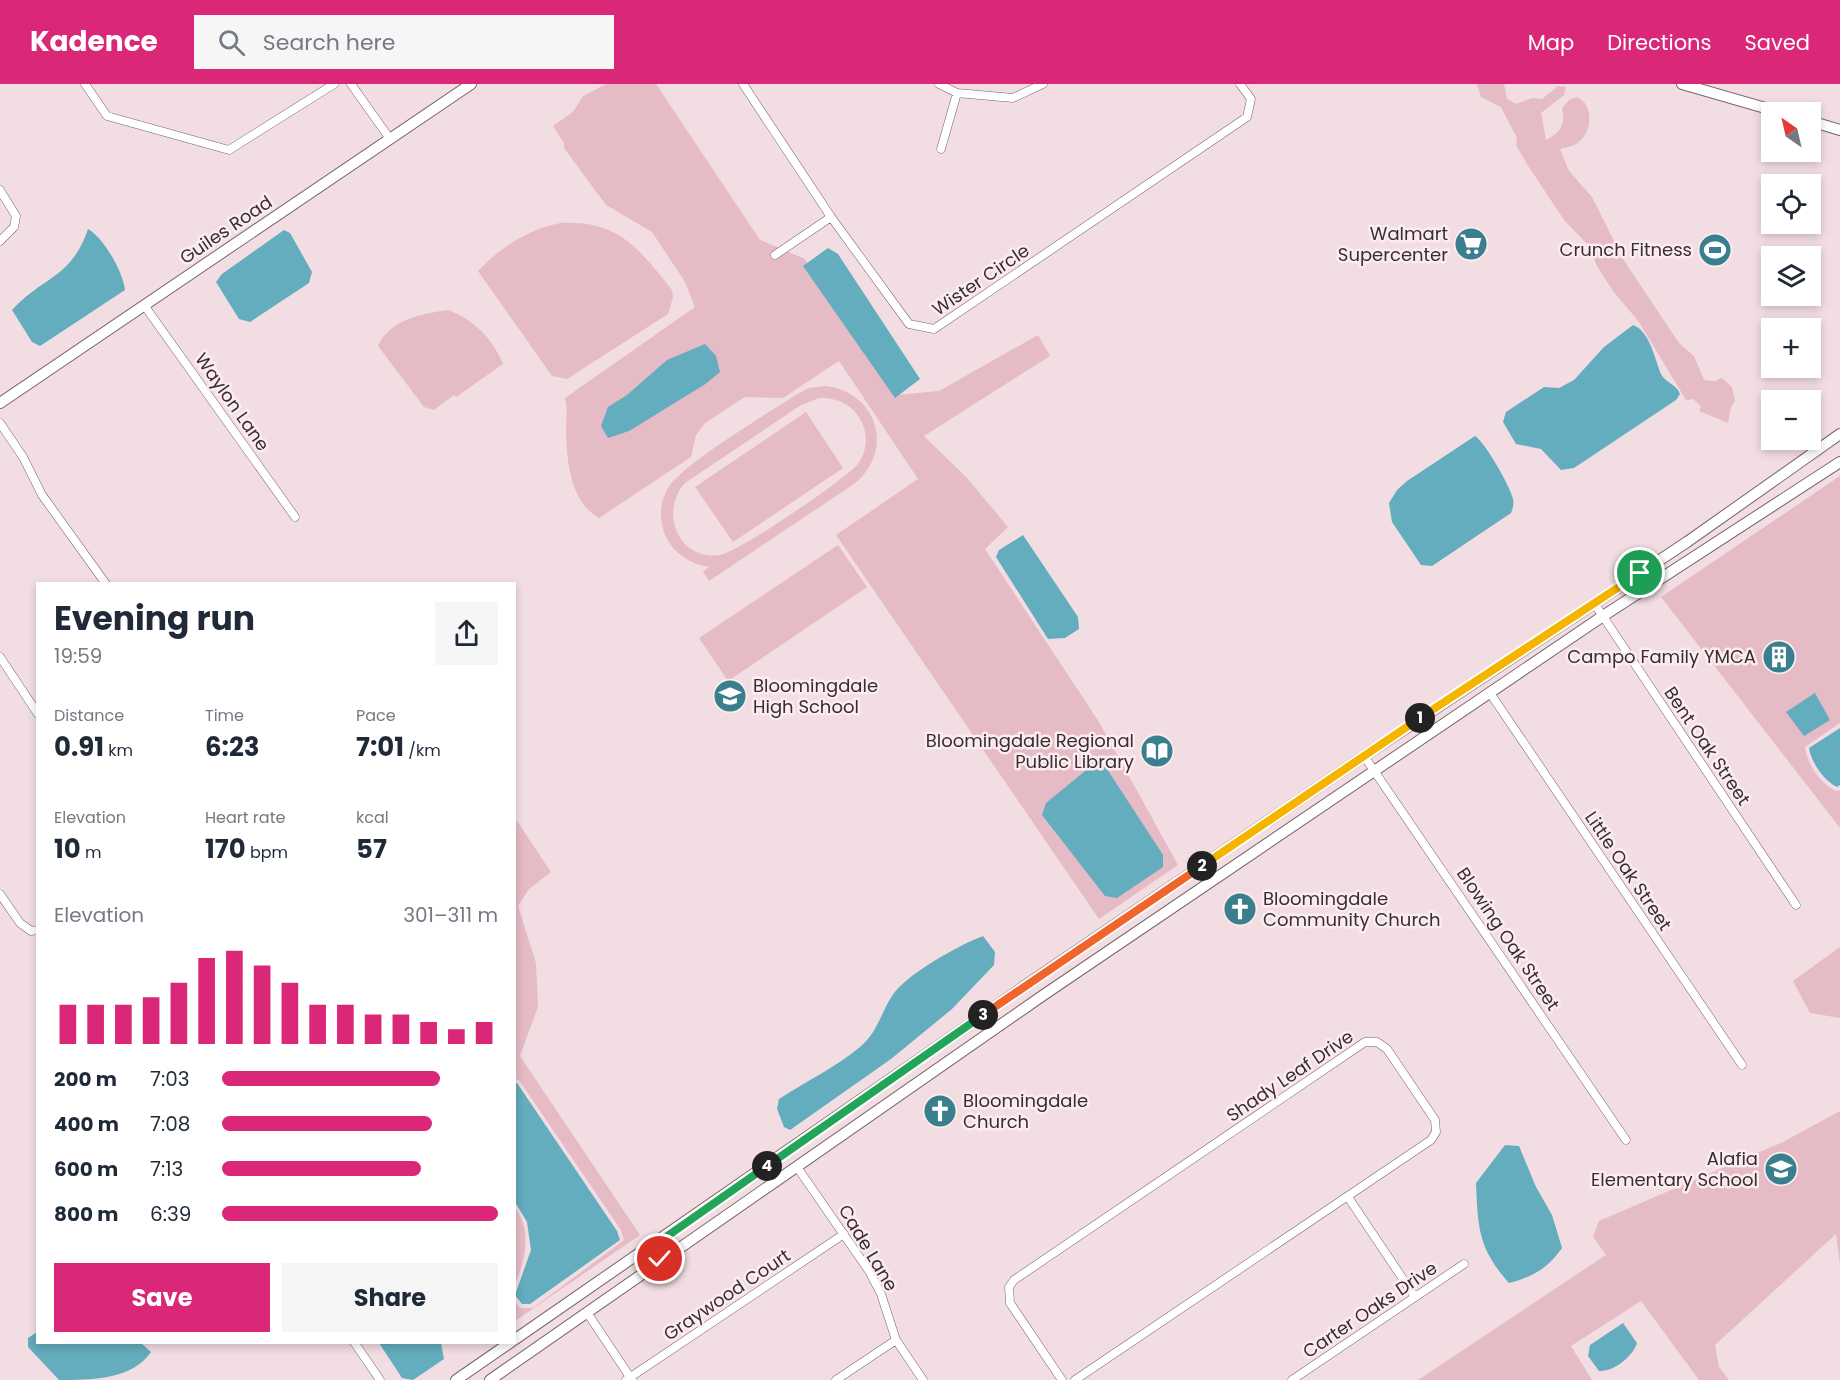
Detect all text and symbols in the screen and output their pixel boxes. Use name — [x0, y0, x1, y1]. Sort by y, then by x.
search box — [194, 15, 614, 69]
text: Kadence — [30, 22, 158, 61]
icon: search — [215, 26, 248, 59]
text: Search here — [263, 27, 395, 58]
text: Map — [1528, 28, 1574, 57]
text: Directions — [1607, 28, 1711, 57]
text: Saved — [1744, 28, 1810, 57]
north arrow — [1761, 102, 1821, 162]
map controls — [1761, 102, 1821, 450]
button: locate — [1761, 174, 1821, 234]
street label: Guiles Road — [175, 189, 277, 270]
place label: Walmart Supercenter — [1338, 221, 1448, 267]
supermarket icon: Walmart Supercenter — [1453, 226, 1489, 262]
sports icon: Crunch Fitness — [1697, 232, 1733, 268]
place label: Crunch Fitness — [1560, 237, 1692, 262]
street label: Wister Circle — [927, 238, 1034, 321]
button: layers — [1761, 246, 1821, 306]
button: + — [1761, 318, 1821, 378]
street label: Waylon Lane — [189, 348, 276, 456]
button: − — [1761, 390, 1821, 450]
pin — [1614, 547, 1665, 598]
icon: arrive — [1623, 556, 1656, 589]
text: Evening run — [54, 595, 255, 642]
button: share — [435, 602, 498, 665]
building icon: Campo Family YMCA — [1761, 639, 1797, 675]
text: 19:59 — [54, 642, 102, 670]
place label: Campo Family YMCA — [1567, 644, 1756, 669]
place label: Bloomingdale High School — [753, 673, 878, 719]
school or university icon: Bloomingdale High School — [712, 678, 748, 714]
street label: Bent Oak Street — [1658, 681, 1756, 810]
pin: 1 — [1405, 703, 1435, 733]
text: Distance — [54, 704, 124, 727]
text: Time — [205, 704, 244, 727]
text: Pace — [356, 704, 396, 727]
text: 1 — [1417, 706, 1423, 729]
place label: Bloomingdale Regional Public Library — [926, 728, 1134, 774]
text: 0.91 — [54, 729, 104, 765]
text: 6:23 — [205, 729, 260, 765]
text: 7:01 — [356, 729, 404, 765]
library icon: Bloomingdale Regional Public Library — [1139, 733, 1175, 769]
text: km — [104, 739, 133, 762]
text: /km — [404, 739, 441, 762]
text: Elevation — [54, 806, 126, 829]
text: Heart rate — [205, 806, 285, 829]
text: kcal — [356, 806, 389, 829]
street label: Little Oak Street — [1579, 806, 1678, 935]
text: 10 — [54, 831, 81, 867]
text: 170 — [205, 831, 246, 867]
text: 57 — [356, 831, 387, 867]
text: m — [81, 841, 102, 864]
text: bpm — [246, 841, 288, 864]
pin: 2 — [1187, 851, 1217, 881]
text: 2 — [1197, 854, 1207, 877]
street label: Blowing Oak Street — [1451, 862, 1566, 1015]
place label: Bloomingdale Community Church — [1263, 886, 1441, 932]
church icon: Bloomingdale Community Church — [1222, 891, 1258, 927]
text: Elevation — [54, 901, 144, 929]
text: 301–311 m — [403, 901, 498, 929]
pin: 3 — [968, 1000, 998, 1030]
text: 3 — [978, 1003, 988, 1026]
street label: Shady Leaf Drive — [1221, 1024, 1358, 1127]
text: 200 m — [54, 1065, 117, 1093]
text: 7:03 — [150, 1065, 190, 1093]
place label: Bloomingdale Church — [963, 1088, 1088, 1134]
church icon: Bloomingdale Church — [922, 1093, 958, 1129]
text: 400 m — [54, 1110, 119, 1138]
text: 7:08 — [150, 1110, 190, 1138]
place label: Alafia Elementary School — [1591, 1146, 1758, 1192]
pin: 4 — [752, 1151, 782, 1181]
school or university icon: Alafia Elementary School — [1763, 1151, 1799, 1187]
text: 4 — [762, 1154, 772, 1177]
text: 600 m — [54, 1155, 118, 1183]
text: 7:13 — [150, 1155, 183, 1183]
text: 800 m — [54, 1200, 118, 1228]
text: 6:39 — [150, 1200, 191, 1228]
street label: Cade Lane — [833, 1200, 904, 1296]
pin — [634, 1233, 685, 1284]
icon: check — [643, 1242, 676, 1275]
street label: Graywood Court — [658, 1243, 795, 1346]
street label: Carter Oaks Drive — [1298, 1255, 1442, 1364]
button: Save — [54, 1263, 270, 1332]
button: Share — [282, 1263, 498, 1332]

